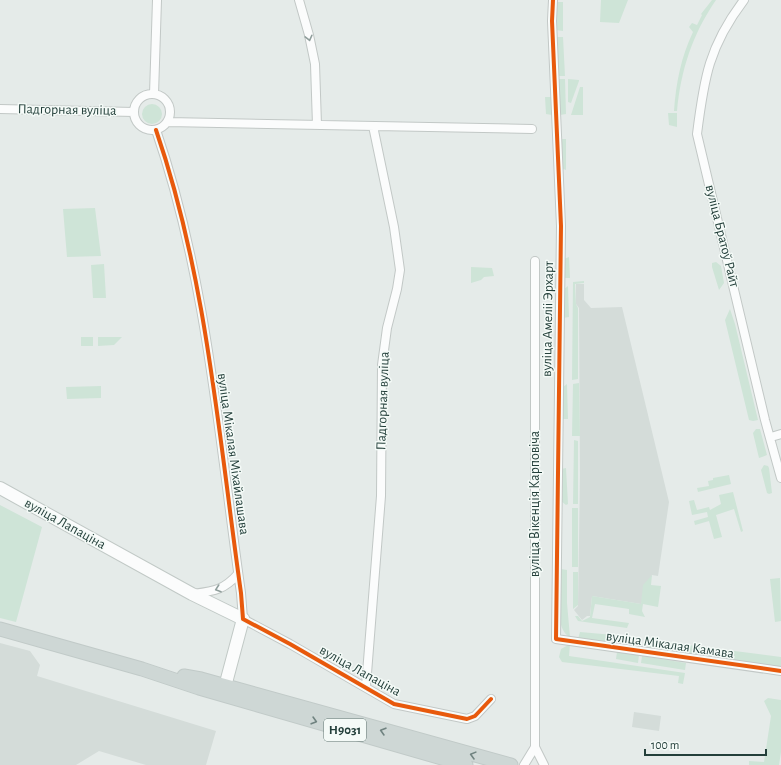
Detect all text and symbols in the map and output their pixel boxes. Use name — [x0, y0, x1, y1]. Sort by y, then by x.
one-way arrow — [305, 34, 313, 41]
street label: Падгорная вуліца — [17, 102, 117, 118]
street label: вуліца Братоў Райт — [703, 183, 742, 289]
street label: вуліца Амеліі Эрхарт — [540, 260, 556, 377]
street label: Падгорная вуліца — [374, 351, 392, 451]
street label: вуліца Мікалая Міхайлашава — [215, 372, 251, 536]
street label: вуліца Вікенція Карповіча — [528, 430, 542, 577]
street label: вуліца Лапаціна — [22, 496, 109, 552]
one-way arrow — [214, 585, 221, 593]
street label: вуліца Мікалая Камава — [605, 629, 735, 661]
street label: вуліца Лапаціна — [317, 643, 404, 699]
one-way arrow — [311, 716, 318, 725]
road number: Н9031 — [324, 719, 366, 741]
one-way arrow — [380, 727, 387, 736]
scale bar — [645, 731, 766, 757]
text: 100 m — [651, 739, 679, 751]
one-way arrow — [470, 751, 477, 760]

